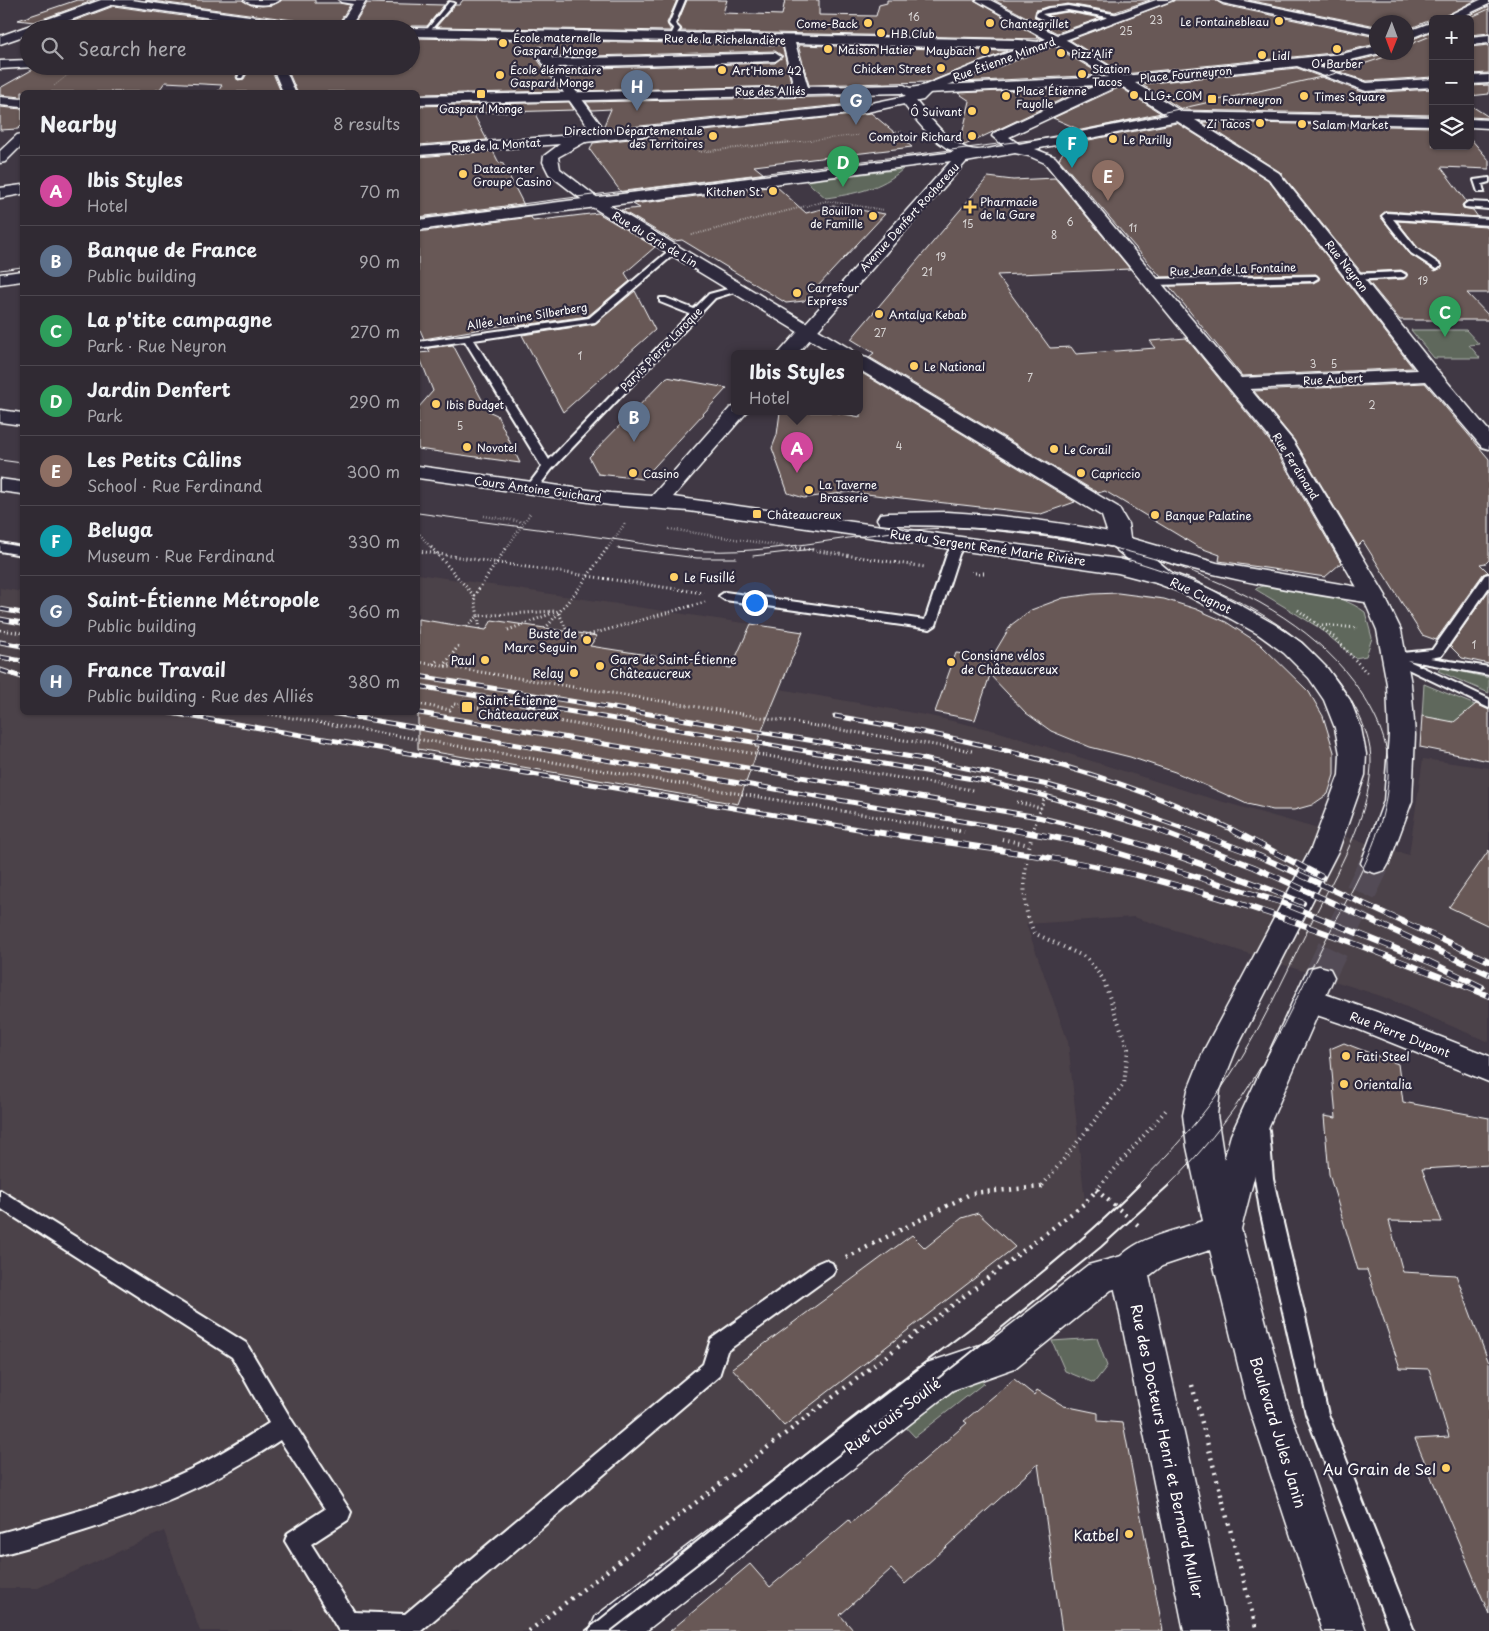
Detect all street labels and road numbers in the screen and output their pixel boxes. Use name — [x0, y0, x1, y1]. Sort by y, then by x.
street label: Rue de la Richelandière — [664, 29, 786, 49]
street label: Rue Étienne Mimard — [950, 32, 1058, 85]
street label: Place Fourneyron — [1139, 61, 1233, 87]
street label: Rue des Alliés — [735, 82, 805, 100]
street label: Rue de la Montat — [450, 133, 542, 157]
street label: Avenue Denfert Rochereau — [855, 159, 963, 275]
street label: Rue du Gris de Lin — [609, 207, 701, 271]
street label: Rue Neyron — [1321, 236, 1373, 296]
street label: Rue Jean de La Fontaine — [1169, 258, 1297, 280]
street label: Allée Janine Silberberg — [466, 298, 588, 334]
street label: Parvis Pierre Laroque — [616, 303, 706, 395]
street label: Rue Aubert — [1303, 369, 1364, 389]
street label: Rue Ferdinand — [1269, 429, 1324, 503]
street label: Cours Antoine Guichard — [473, 472, 603, 506]
street label: Rue du Sergent René Marie Rivière — [889, 524, 1087, 570]
street label: Rue Cugnot — [1167, 572, 1235, 618]
street label: Rue Pierre Dupont — [1347, 1007, 1453, 1061]
street label: Rue des Docteurs Henri et Bernard Muller — [1126, 1302, 1211, 1601]
street label: Boulevard Jules Janin — [1245, 1353, 1313, 1511]
street label: Rue Louis Soulié — [839, 1371, 945, 1459]

